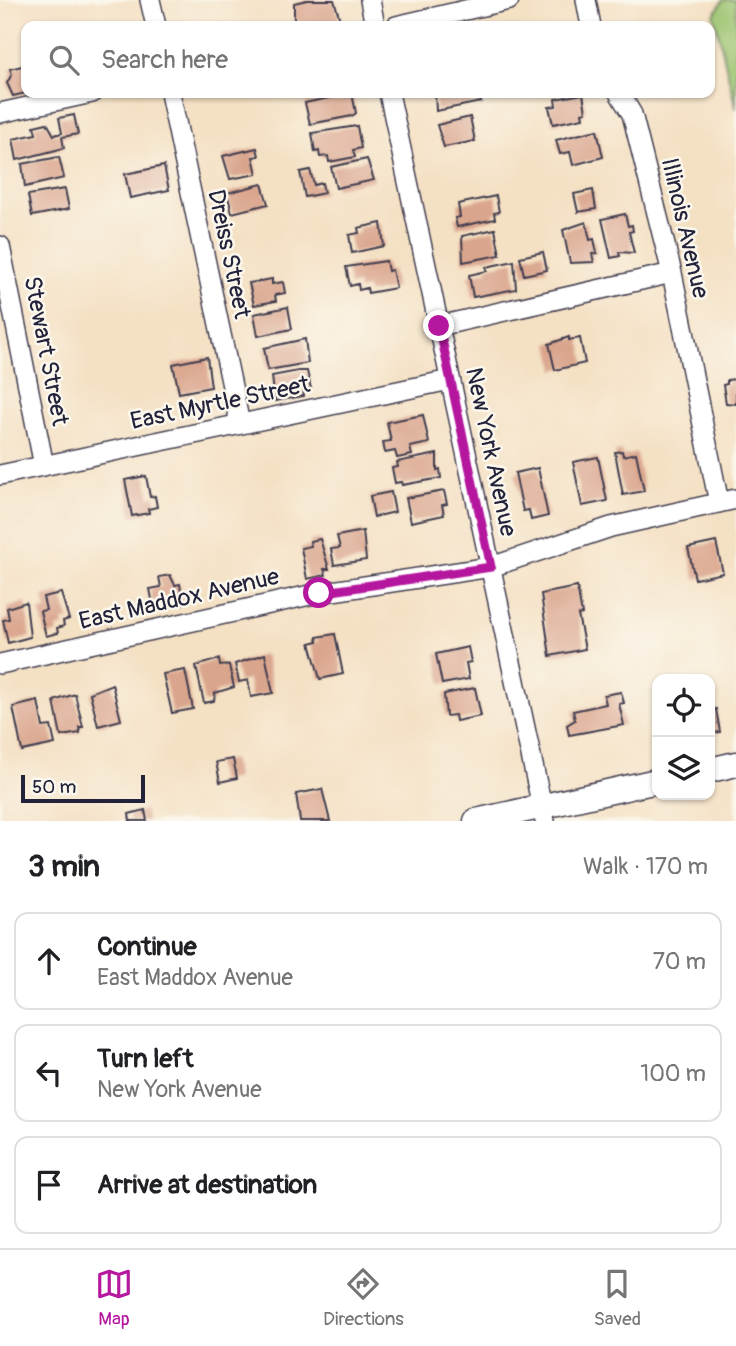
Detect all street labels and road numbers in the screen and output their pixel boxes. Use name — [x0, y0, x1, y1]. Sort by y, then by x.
street label: Illinois Avenue — [655, 155, 715, 301]
street label: Dreiss Street — [201, 187, 257, 321]
street label: Stewart Street — [17, 274, 75, 428]
street label: New York Avenue — [459, 365, 523, 539]
street label: East Myrtle Street — [128, 370, 313, 436]
street label: East Maddox Avenue — [76, 562, 282, 636]

